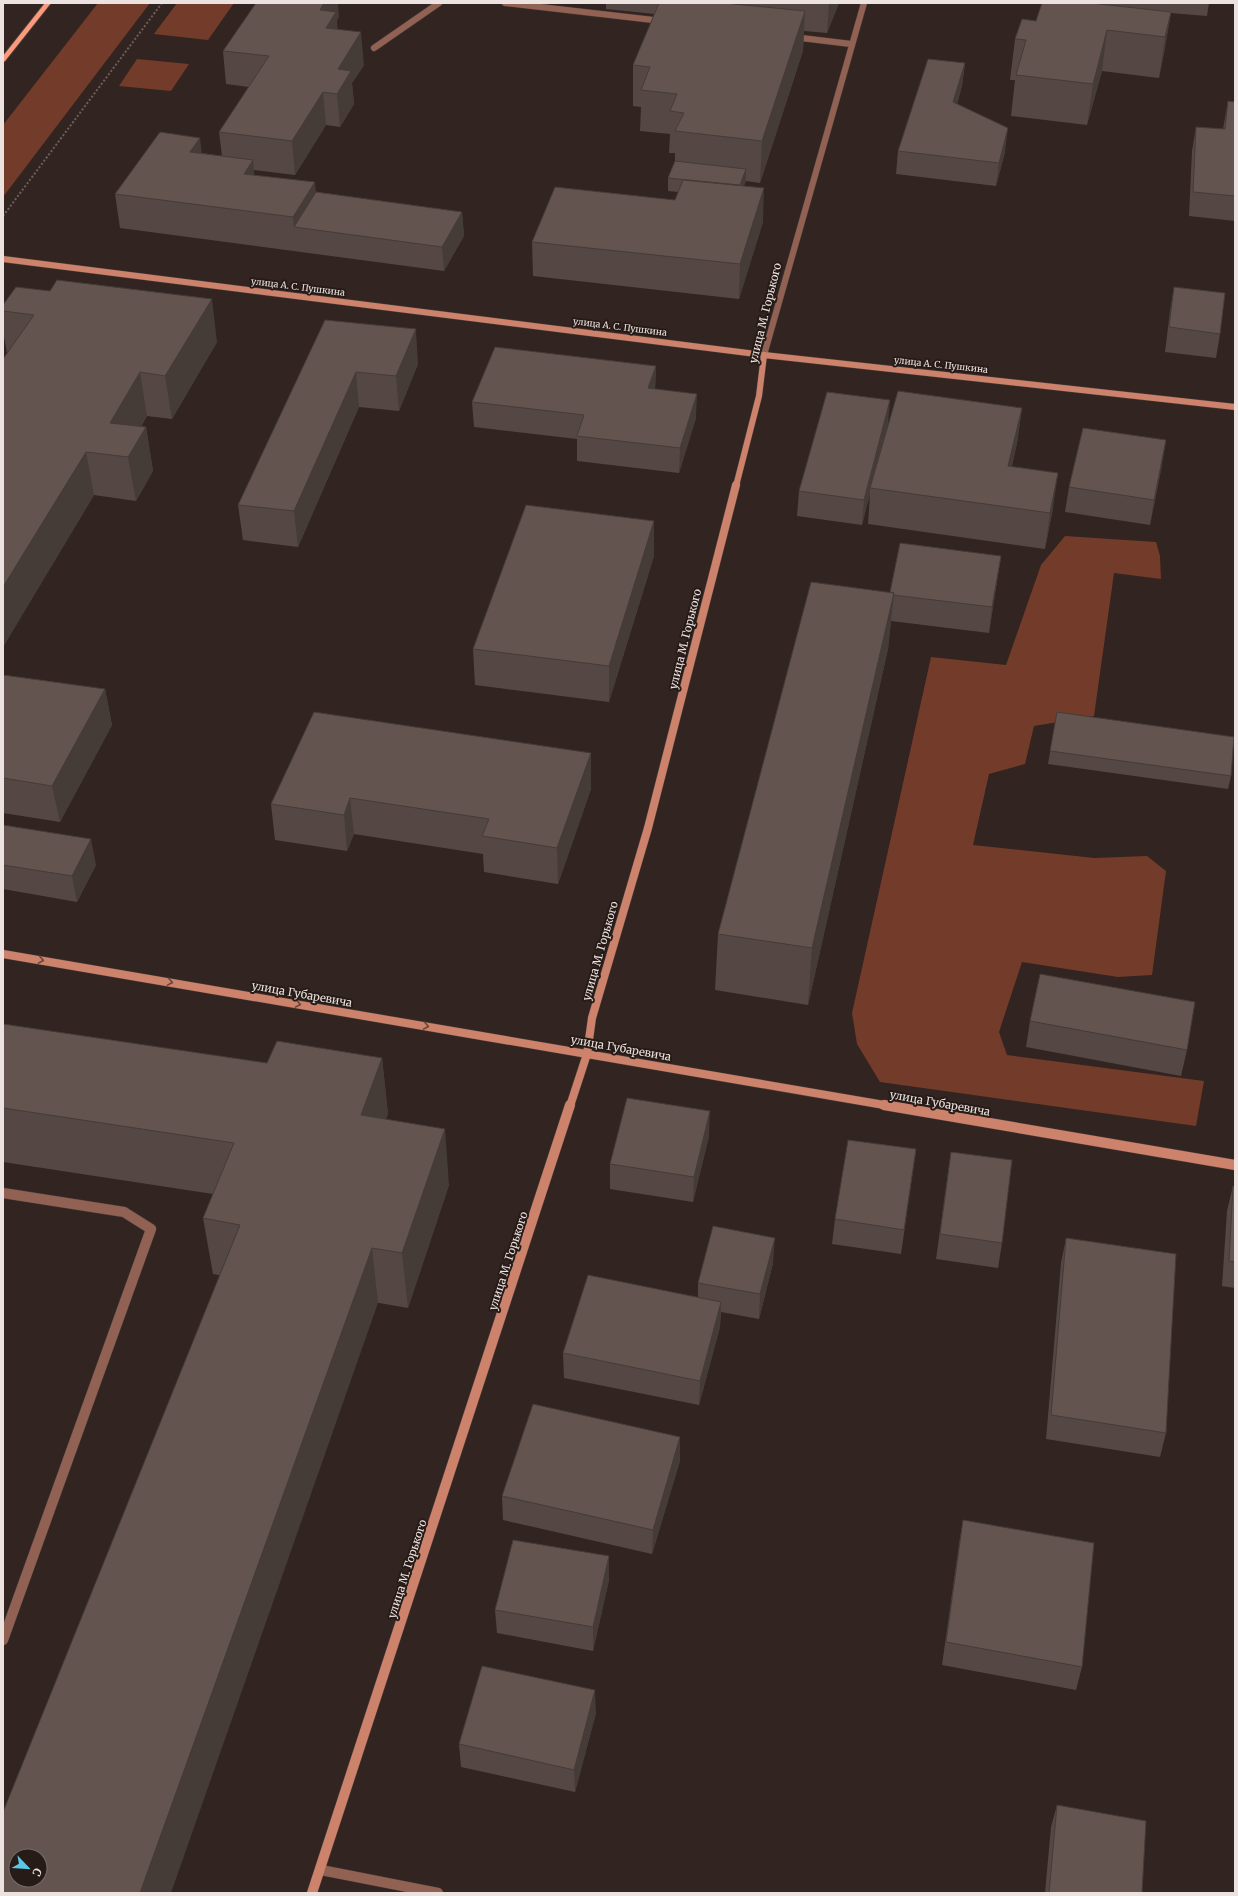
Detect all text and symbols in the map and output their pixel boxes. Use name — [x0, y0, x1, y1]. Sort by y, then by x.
street label: улица М. Горького — [746, 261, 784, 365]
street label: улица А. С. Пушкина — [251, 275, 346, 298]
street label: улица А. С. Пушкина — [573, 315, 668, 338]
street label: улица А. С. Пушкина — [894, 354, 989, 375]
street label: улица М. Горького — [666, 587, 704, 691]
street label: улица М. Горького — [579, 899, 621, 1002]
one-way arrow — [38, 955, 45, 964]
one-way arrow — [166, 977, 173, 986]
street label: улица Губаревича — [251, 978, 353, 1010]
one-way arrow — [295, 999, 301, 1008]
one-way arrow — [423, 1021, 429, 1030]
street label: улица Губаревича — [570, 1032, 672, 1064]
street label: улица Губаревича — [889, 1087, 991, 1119]
street label: улица М. Горького — [485, 1209, 531, 1312]
street label: улица М. Горького — [384, 1517, 430, 1620]
north arrow — [8, 1848, 48, 1888]
text: С — [29, 1866, 45, 1878]

